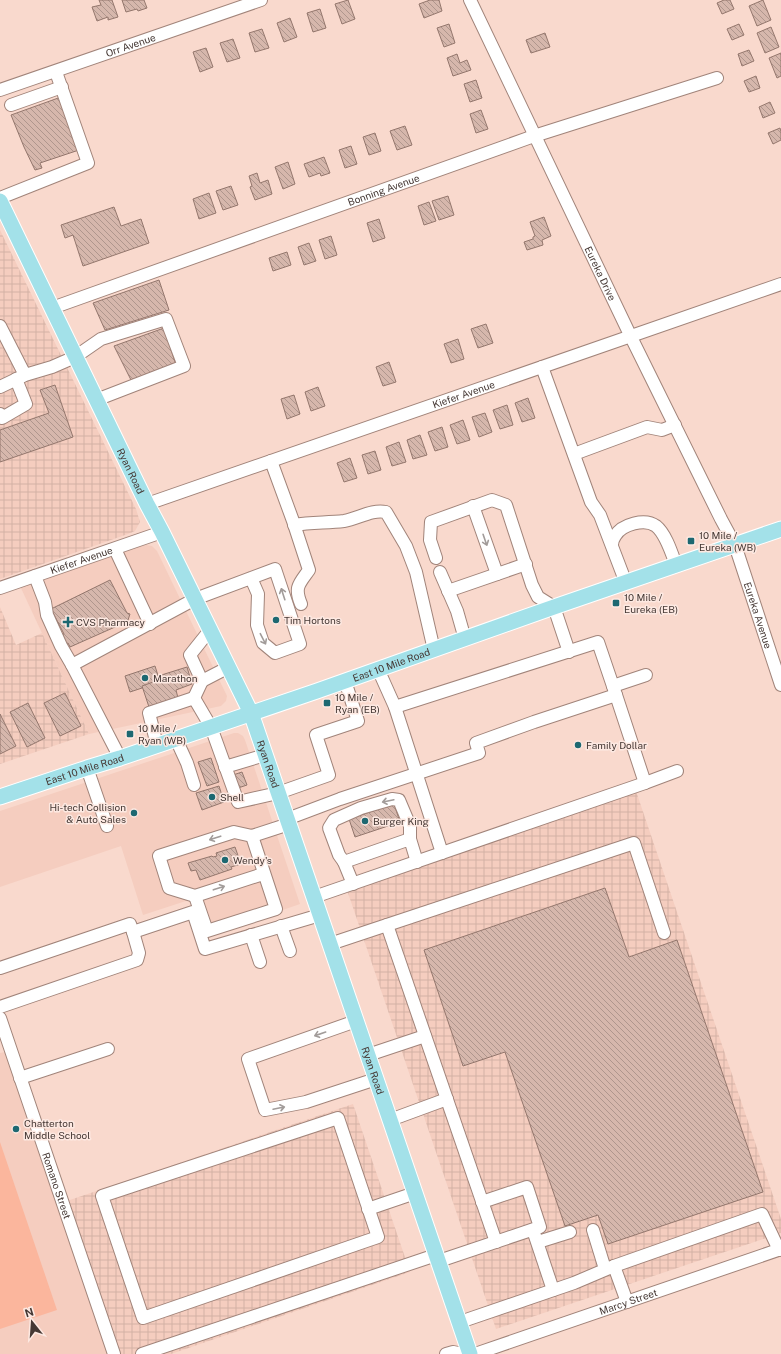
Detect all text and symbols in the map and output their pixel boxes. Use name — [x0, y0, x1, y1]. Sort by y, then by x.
street label: Orr Avenue — [104, 31, 157, 59]
street label: Bonning Avenue — [346, 171, 421, 208]
street label: Eureka Drive — [582, 244, 619, 303]
street label: Kiefer Avenue — [431, 378, 497, 411]
street label: Ryan Road — [115, 446, 147, 496]
place label: 10 Mile / Eureka (WB) — [699, 529, 756, 553]
one-way arrow — [482, 534, 490, 546]
marker: 10 Mile / Eureka (WB) — [686, 536, 696, 546]
street label: Kiefer Avenue — [49, 543, 114, 576]
street label: Eureka Avenue — [742, 580, 775, 650]
one-way arrow — [279, 587, 286, 600]
place label: 10 Mile / Eureka (EB) — [624, 591, 678, 615]
marker: 10 Mile / Eureka (EB) — [611, 598, 621, 608]
place label: Tim Hortons — [284, 614, 341, 626]
marker: Tim Hortons — [271, 615, 281, 625]
place label: CVS Pharmacy — [76, 616, 146, 628]
marker: CVS Pharmacy — [63, 617, 73, 627]
one-way arrow — [260, 633, 267, 645]
street label: East 10 Mile Road — [351, 645, 432, 684]
place label: Marathon — [153, 672, 198, 684]
marker: Marathon — [140, 673, 150, 683]
place label: 10 Mile / Ryan (EB) — [335, 691, 380, 715]
marker: 10 Mile / Ryan (EB) — [322, 698, 332, 708]
place label: 10 Mile / Ryan (WB) — [138, 722, 186, 746]
marker: 10 Mile / Ryan (WB) — [125, 729, 135, 739]
street label: Ryan Road — [255, 739, 282, 789]
place label: Family Dollar — [586, 739, 647, 751]
marker: Family Dollar — [573, 740, 583, 750]
street label: East 10 Mile Road — [44, 751, 125, 787]
place label: Shell — [220, 791, 244, 803]
marker: Shell — [207, 792, 217, 802]
one-way arrow — [382, 797, 395, 805]
place label: Hi-tech Collision & Auto Sales — [49, 801, 126, 825]
marker: Hi-tech Collision & Auto Sales — [129, 808, 139, 818]
place label: Burger King — [373, 815, 429, 827]
marker: Burger King — [360, 816, 370, 826]
one-way arrow — [209, 835, 221, 843]
place label: Wendy's — [233, 854, 272, 866]
marker: Wendy's — [220, 855, 230, 865]
one-way arrow — [213, 884, 225, 892]
one-way arrow — [313, 1031, 326, 1038]
street label: Ryan Road — [359, 1045, 387, 1096]
one-way arrow — [272, 1103, 285, 1111]
place label: Chatterton Middle School — [24, 1117, 90, 1141]
marker: Chatterton Middle School — [11, 1124, 21, 1134]
street label: Romano Street — [40, 1151, 74, 1221]
street label: Marcy Street — [598, 1286, 659, 1317]
north arrow — [12, 1302, 52, 1342]
text: N — [23, 1305, 35, 1319]

